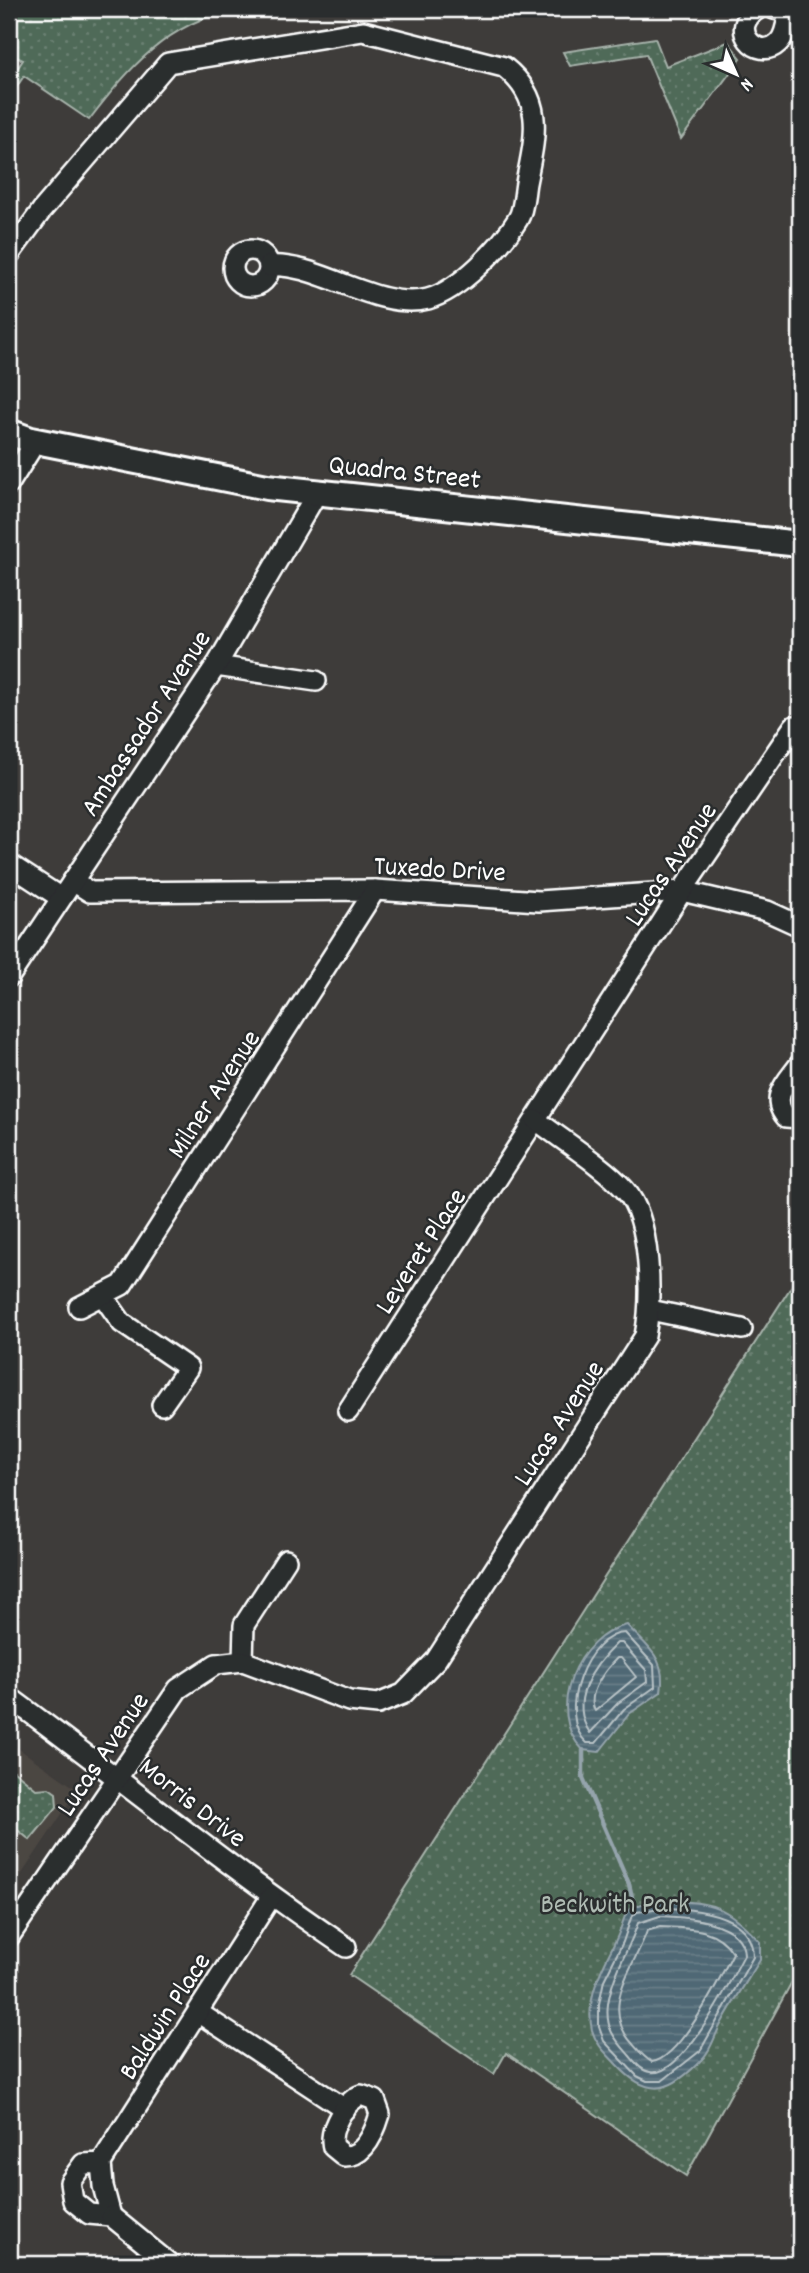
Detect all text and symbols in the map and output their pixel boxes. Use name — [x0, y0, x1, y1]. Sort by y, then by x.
north arrow — [700, 38, 770, 108]
text: N — [733, 71, 758, 96]
street label: Quadra Street — [326, 447, 482, 503]
street label: Ambassador Avenue — [73, 623, 224, 826]
street label: Lucas Avenue — [617, 795, 730, 936]
street label: Tuxedo Drive — [373, 849, 507, 895]
street label: Milner Avenue — [159, 1023, 273, 1168]
street label: Leveret Place — [367, 1182, 479, 1324]
street label: Lucas Avenue — [506, 1354, 617, 1495]
street label: Lucas Avenue — [49, 1685, 162, 1826]
street label: Morris Drive — [129, 1750, 253, 1860]
park label: Beckwith Park — [541, 1887, 689, 1927]
street label: Baldwin Place — [111, 1946, 223, 2089]

